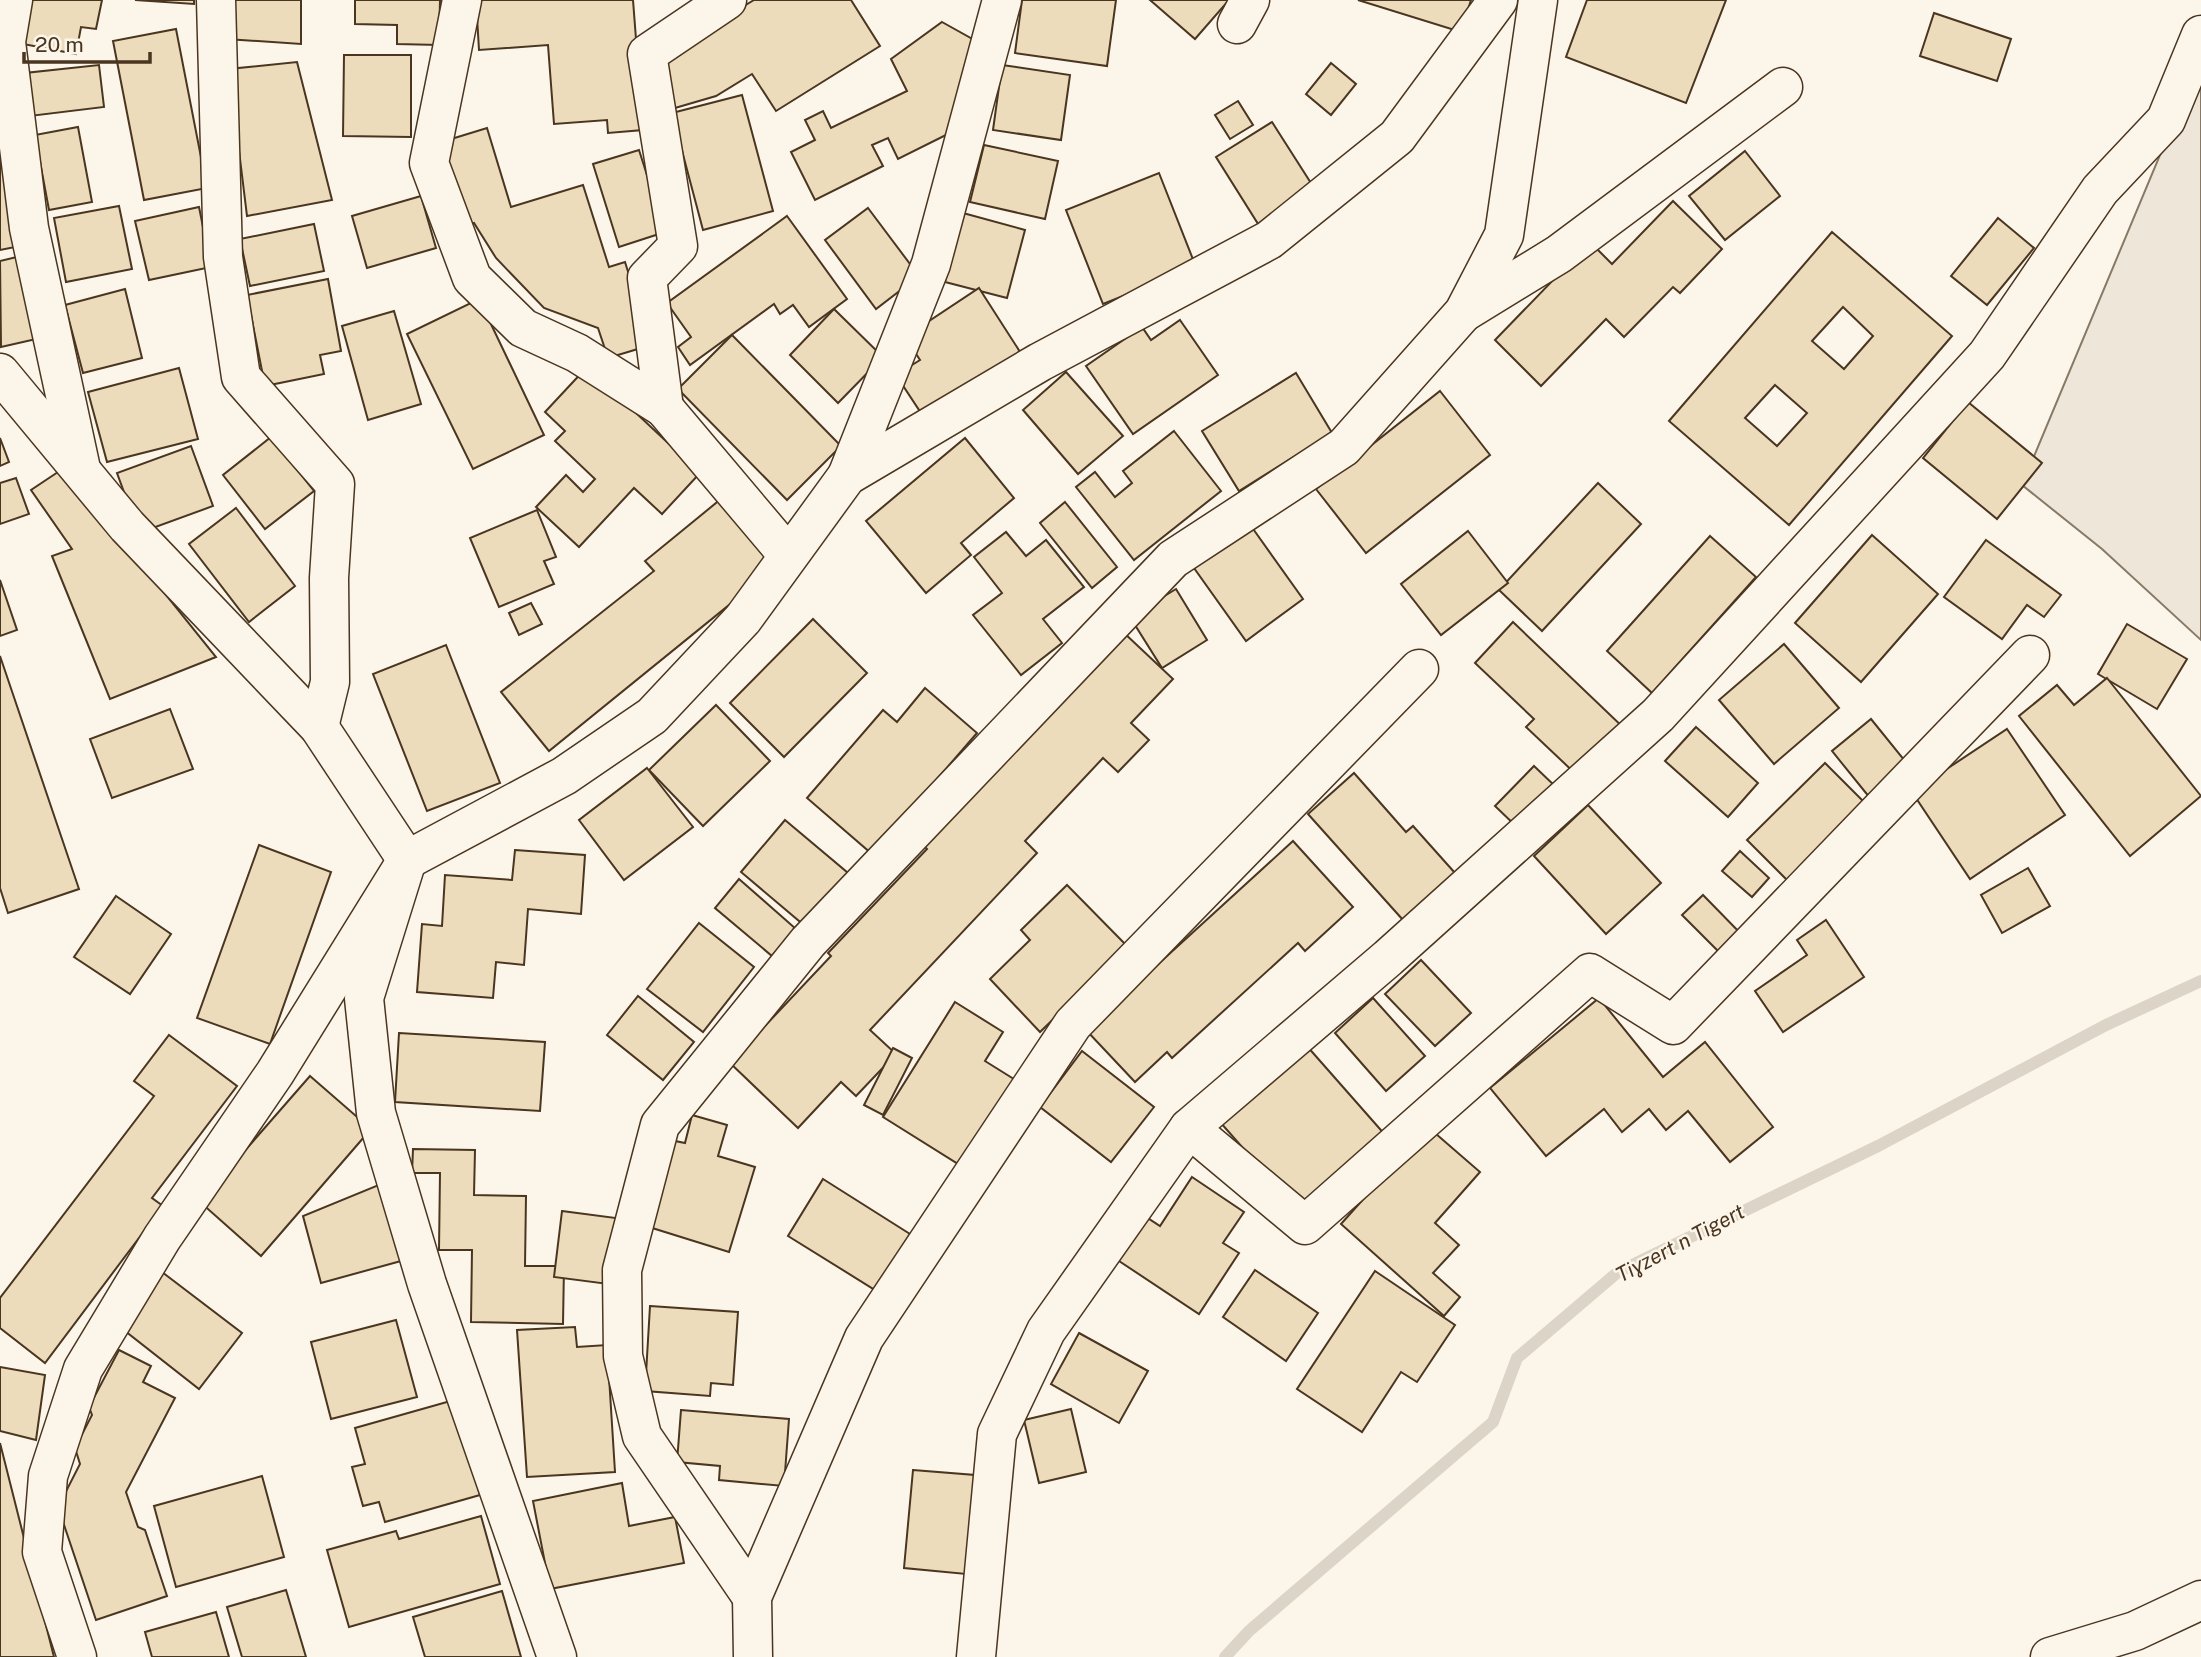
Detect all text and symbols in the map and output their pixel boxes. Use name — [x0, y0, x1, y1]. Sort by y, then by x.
scale bar — [24, 21, 150, 65]
text: 20 m — [35, 32, 84, 57]
water label: Tiɣzert n Tigert — [1611, 1199, 1749, 1287]

